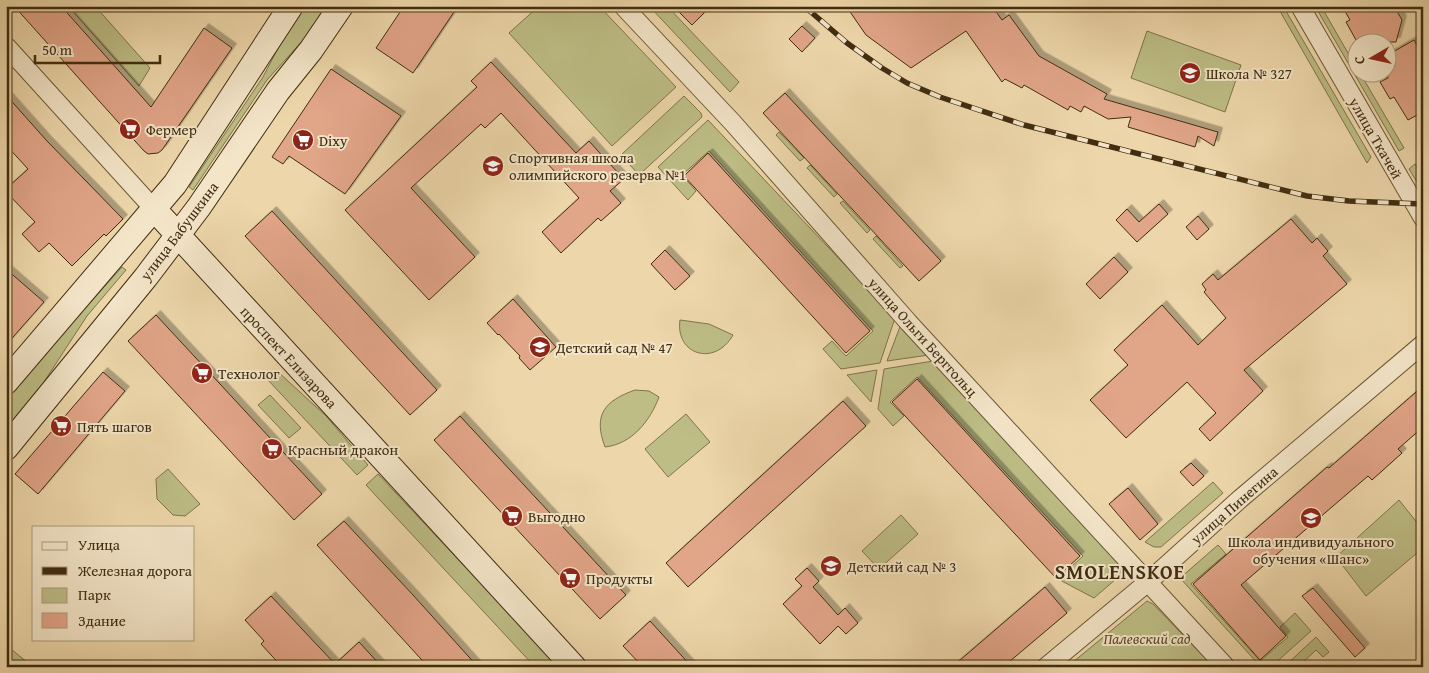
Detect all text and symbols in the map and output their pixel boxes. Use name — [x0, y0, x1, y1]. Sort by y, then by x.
scale bar — [35, 32, 160, 64]
north arrow — [1346, 32, 1396, 82]
text: 50 m — [42, 39, 73, 60]
text: С — [1349, 54, 1370, 66]
school or university icon: Школа № 327 — [1178, 61, 1202, 85]
place label: Школа № 327 — [1206, 63, 1292, 84]
street label: улица Ткачей — [1344, 92, 1408, 183]
supermarket icon: Фермер — [118, 117, 142, 141]
place label: Фермер — [146, 119, 197, 140]
supermarket icon: Dixy — [291, 128, 315, 152]
place label: Dixy — [319, 130, 348, 151]
place label: Спортивная школа олимпийского резерва №1 — [509, 147, 686, 185]
school or university icon: Спортивная школа олимпийского резерва №1 — [481, 154, 505, 178]
street label: улица Бабушкина — [134, 177, 224, 286]
street label: улица Ольги Берггольц — [863, 272, 983, 402]
street label: проспект Елизарова — [236, 301, 343, 414]
school or university icon: Детский сад № 47 — [528, 335, 552, 359]
place label: Детский сад № 47 — [555, 337, 673, 358]
supermarket icon: Технолог — [190, 361, 214, 385]
place label: Технолог — [218, 363, 280, 384]
supermarket icon: Пять шагов — [49, 414, 73, 438]
place label: Пять шагов — [77, 416, 152, 437]
supermarket icon: Красный дракон — [260, 437, 284, 461]
place label: Красный дракон — [288, 439, 398, 460]
street label: улица Пинегина — [1185, 461, 1283, 549]
supermarket icon: Выгодно — [500, 504, 524, 528]
place label: Выгодно — [528, 506, 586, 527]
school or university icon: Школа индивидуального обучения «Шанс» — [1299, 506, 1323, 530]
legend — [32, 526, 195, 640]
place label: Школа индивидуального обучения «Шанс» — [1228, 531, 1394, 569]
text: Улица — [78, 534, 121, 555]
school or university icon: Детский сад № 3 — [819, 554, 843, 578]
place label: Детский сад № 3 — [846, 556, 956, 577]
district label: SMOLENSKOE — [1055, 557, 1185, 586]
text: Железная дорога — [77, 560, 193, 581]
supermarket icon: Продукты — [558, 566, 582, 590]
place label: Продукты — [586, 568, 653, 589]
text: Парк — [78, 584, 111, 605]
text: Здание — [78, 610, 126, 631]
park label: Палевский сад — [1104, 628, 1191, 649]

